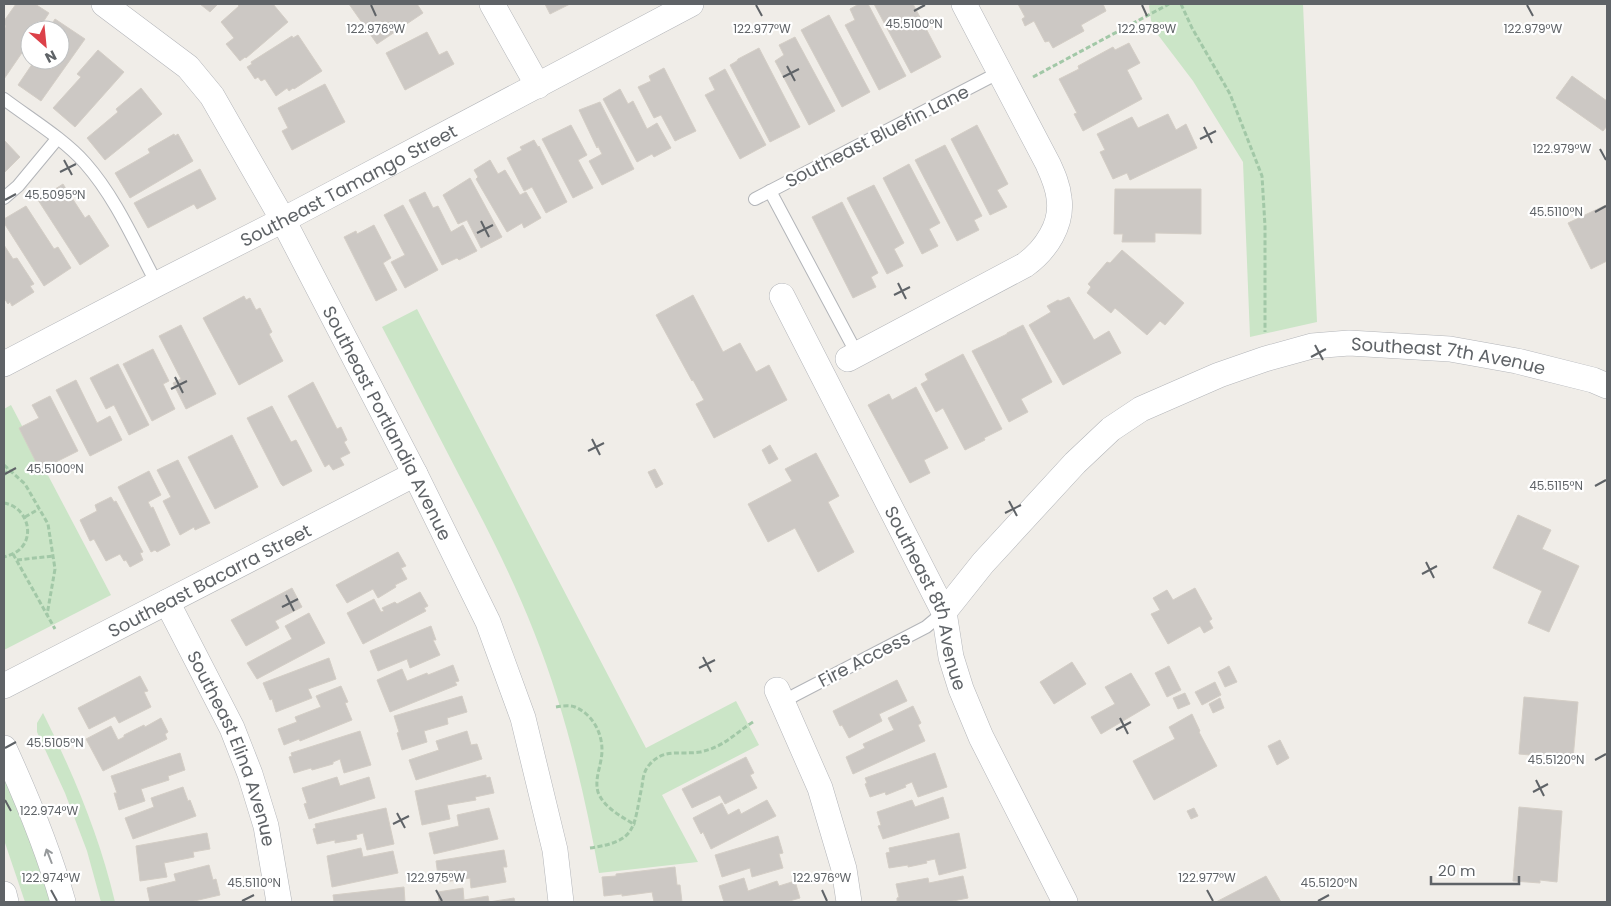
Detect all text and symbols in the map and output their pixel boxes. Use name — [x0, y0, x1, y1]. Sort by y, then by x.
text: 45.5100°N — [885, 15, 943, 32]
north arrow — [20, 20, 70, 70]
text: 122.976°W — [347, 20, 406, 37]
text: 122.977°W — [733, 20, 791, 37]
text: 122.978°W — [1118, 20, 1177, 37]
text: 122.979°W — [1504, 20, 1563, 37]
text: N — [42, 45, 60, 68]
street label: Southeast Bluefin Lane — [781, 79, 973, 193]
street label: Southeast Tamango Street — [236, 118, 461, 252]
text: 122.979°W — [1533, 140, 1592, 157]
text: 45.5095°N — [24, 186, 86, 203]
text: 45.5110°N — [1529, 203, 1583, 220]
street label: Southeast Portlandia Avenue — [317, 301, 458, 545]
street label: Southeast 7th Avenue — [1350, 331, 1548, 380]
text: 45.5100°N — [26, 460, 84, 477]
text: 45.5115°N — [1529, 477, 1583, 494]
street label: Southeast 8th Avenue — [879, 501, 973, 693]
street label: Southeast Bacarra Street — [103, 517, 315, 643]
street label: Fire Access — [814, 625, 914, 693]
street label: Southeast Elina Avenue — [182, 646, 282, 848]
text: 45.5105°N — [26, 734, 84, 751]
text: 45.5120°N — [1528, 751, 1584, 768]
text: 122.974°W — [20, 802, 79, 819]
one-way arrow — [44, 848, 53, 864]
scale bar — [1431, 854, 1518, 886]
text: 20 m — [1438, 860, 1476, 881]
text: 122.974°W — [22, 869, 81, 886]
text: 122.975°W — [407, 869, 466, 886]
text: 122.976°W — [793, 869, 852, 886]
text: 122.977°W — [1178, 869, 1236, 886]
text: 45.5110°N — [227, 874, 281, 891]
text: 45.5120°N — [1301, 874, 1357, 891]

